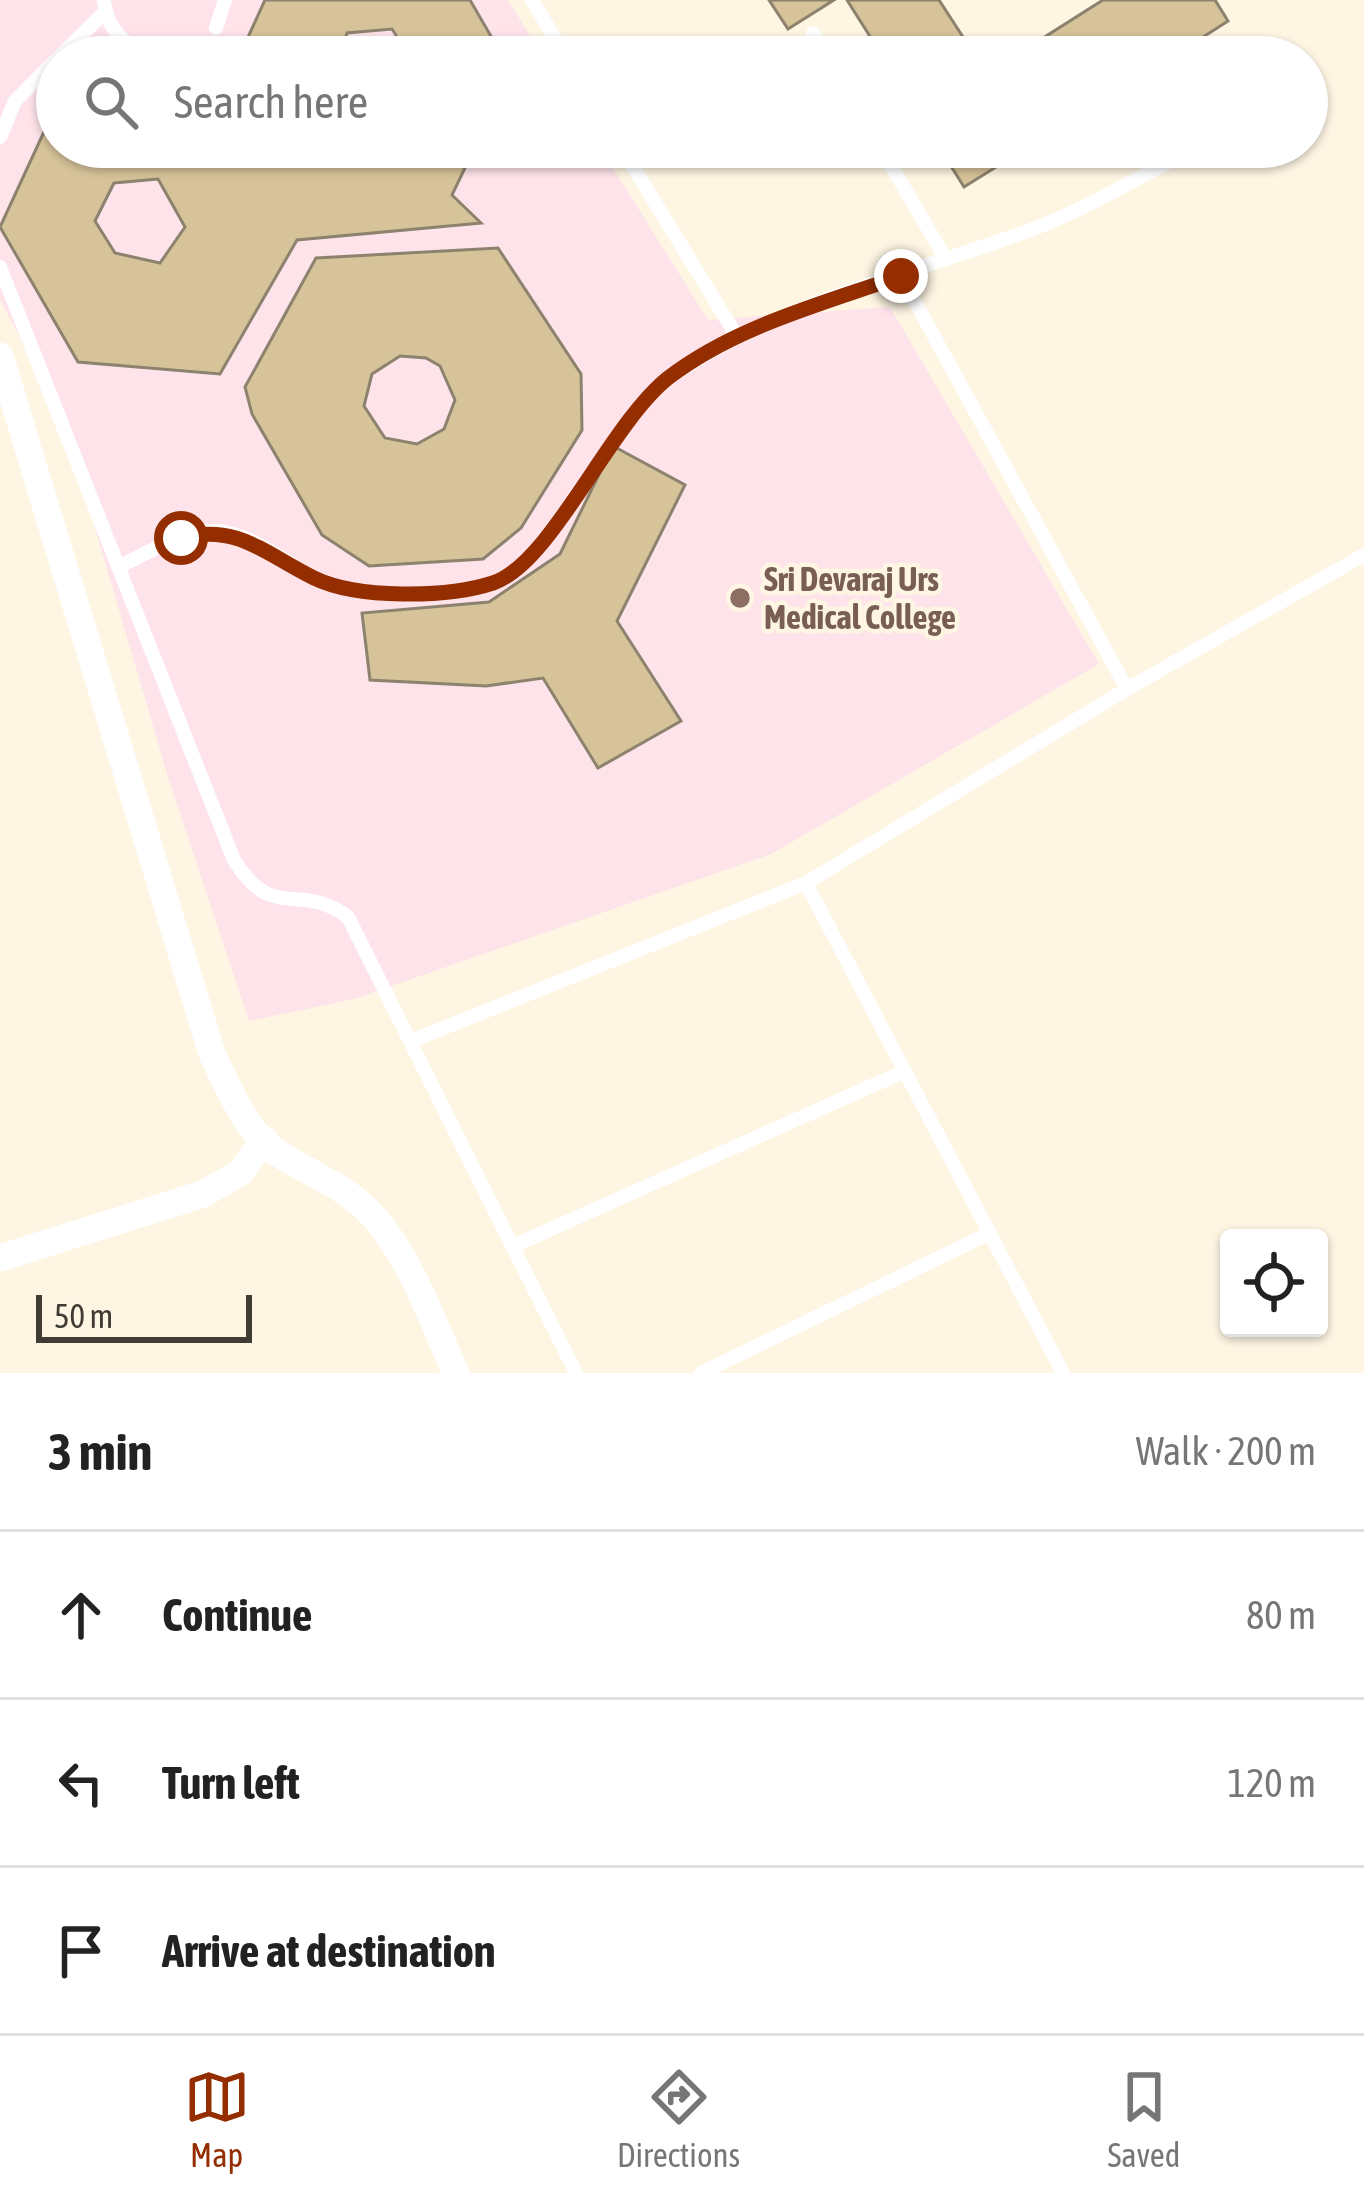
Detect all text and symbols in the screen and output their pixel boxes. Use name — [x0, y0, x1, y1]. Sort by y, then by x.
search box — [36, 36, 1328, 168]
icon: search — [78, 69, 144, 135]
text: Search here — [174, 76, 368, 128]
route end — [874, 249, 928, 303]
route start — [154, 511, 208, 565]
place label: Sri Devaraj Urs Medical College — [764, 560, 956, 636]
marker: Sri Devaraj Urs Medical College — [727, 585, 753, 611]
map controls — [1220, 1229, 1328, 1337]
button: locate — [1220, 1229, 1328, 1337]
scale bar — [36, 1289, 252, 1342]
text: 50 m — [54, 1297, 113, 1335]
text: 3 min — [48, 1422, 152, 1481]
text: Walk · 200 m — [1136, 1429, 1316, 1473]
icon: ahead — [48, 1582, 114, 1648]
text: Continue — [162, 1589, 313, 1641]
text: 80 m — [1246, 1593, 1316, 1637]
icon: left — [48, 1750, 114, 1816]
text: Turn left — [162, 1757, 300, 1809]
text: 120 m — [1228, 1761, 1316, 1805]
icon: arrive — [48, 1918, 114, 1984]
text: Arrive at destination — [162, 1925, 496, 1977]
tab: Map — [184, 2064, 250, 2174]
tab: Directions — [617, 2064, 740, 2174]
tab: Saved — [1107, 2064, 1180, 2174]

